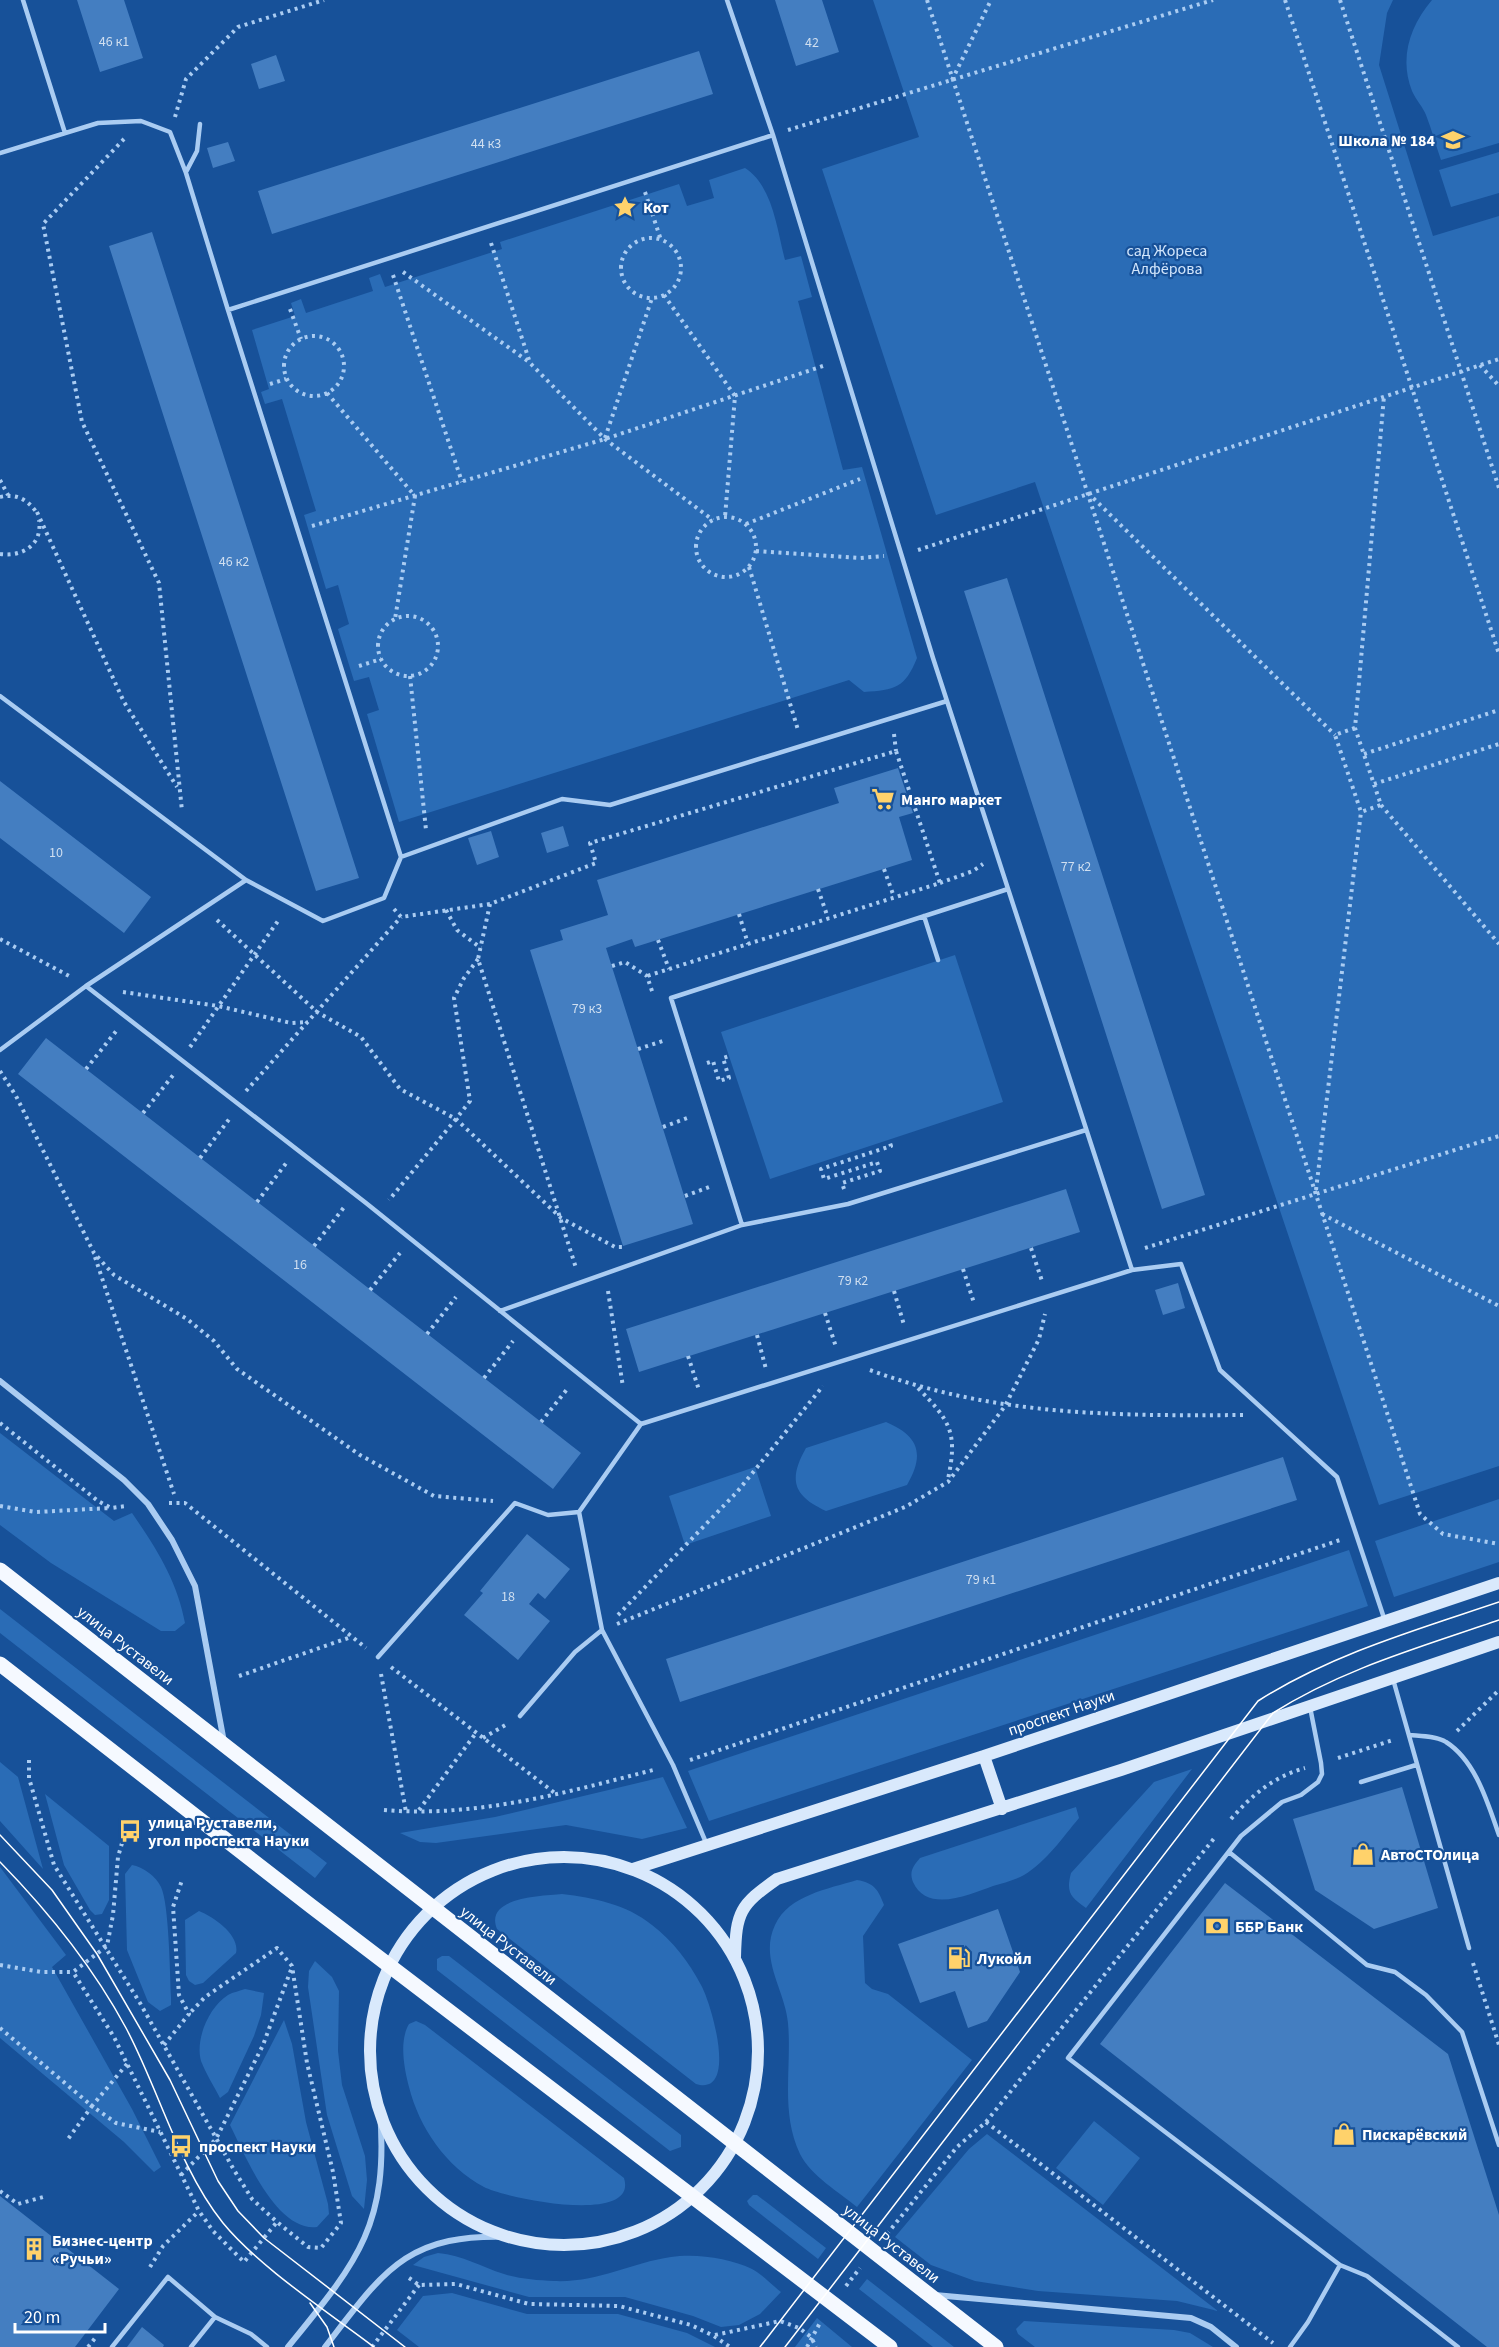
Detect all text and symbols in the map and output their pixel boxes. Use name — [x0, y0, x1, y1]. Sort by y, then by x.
house number: 46 к1 — [99, 32, 129, 52]
house number: 42 — [805, 33, 819, 53]
school or university icon: Школа № 184 — [1440, 127, 1466, 153]
place label: Школа № 184 — [1338, 130, 1436, 152]
house number: 44 к3 — [471, 134, 501, 154]
place icon: Кот — [612, 194, 638, 220]
place label: Кот — [643, 197, 669, 219]
park label: сад Жореса Алфёрова — [1127, 240, 1207, 280]
house number: 46 к2 — [219, 552, 249, 572]
supermarket icon: Манго маркет — [870, 786, 896, 812]
place label: Манго маркет — [901, 789, 1002, 811]
house number: 10 — [49, 843, 63, 863]
house number: 77 к2 — [1061, 857, 1091, 877]
house number: 79 к3 — [572, 999, 602, 1019]
house number: 16 — [293, 1255, 307, 1275]
house number: 79 к2 — [838, 1271, 868, 1291]
house number: 79 к1 — [966, 1570, 996, 1590]
house number: 18 — [501, 1587, 515, 1607]
street label: улица Руставели — [72, 1601, 178, 1691]
street label: проспект Науки — [1005, 1684, 1118, 1742]
place label: улица Руставели, угол проспекта Науки — [148, 1812, 309, 1852]
bus stop icon: улица Руставели, угол проспекта Науки — [117, 1818, 143, 1844]
shop icon: АвтоСТОлица — [1350, 1841, 1376, 1867]
place label: АвтоСТОлица — [1380, 1844, 1479, 1866]
street label: улица Руставели — [455, 1901, 561, 1991]
bank icon: ББР Банк — [1204, 1913, 1230, 1939]
place label: ББР Банк — [1235, 1916, 1303, 1938]
fuel station icon: Лукойл — [946, 1945, 972, 1971]
place label: Лукойл — [976, 1948, 1032, 1970]
shop icon: Пискарёвский — [1331, 2121, 1357, 2147]
place label: Пискарёвский — [1362, 2124, 1467, 2146]
bus stop icon: проспект Науки — [168, 2133, 194, 2159]
place label: проспект Науки — [199, 2136, 316, 2158]
street label: улица Руставели — [838, 2199, 944, 2289]
place label: Бизнес-центр «Ручьи» — [52, 2230, 153, 2270]
building icon: Бизнес-центр «Ручьи» — [21, 2236, 47, 2262]
scale bar — [15, 2296, 105, 2334]
text: 20 m — [24, 2305, 60, 2330]

